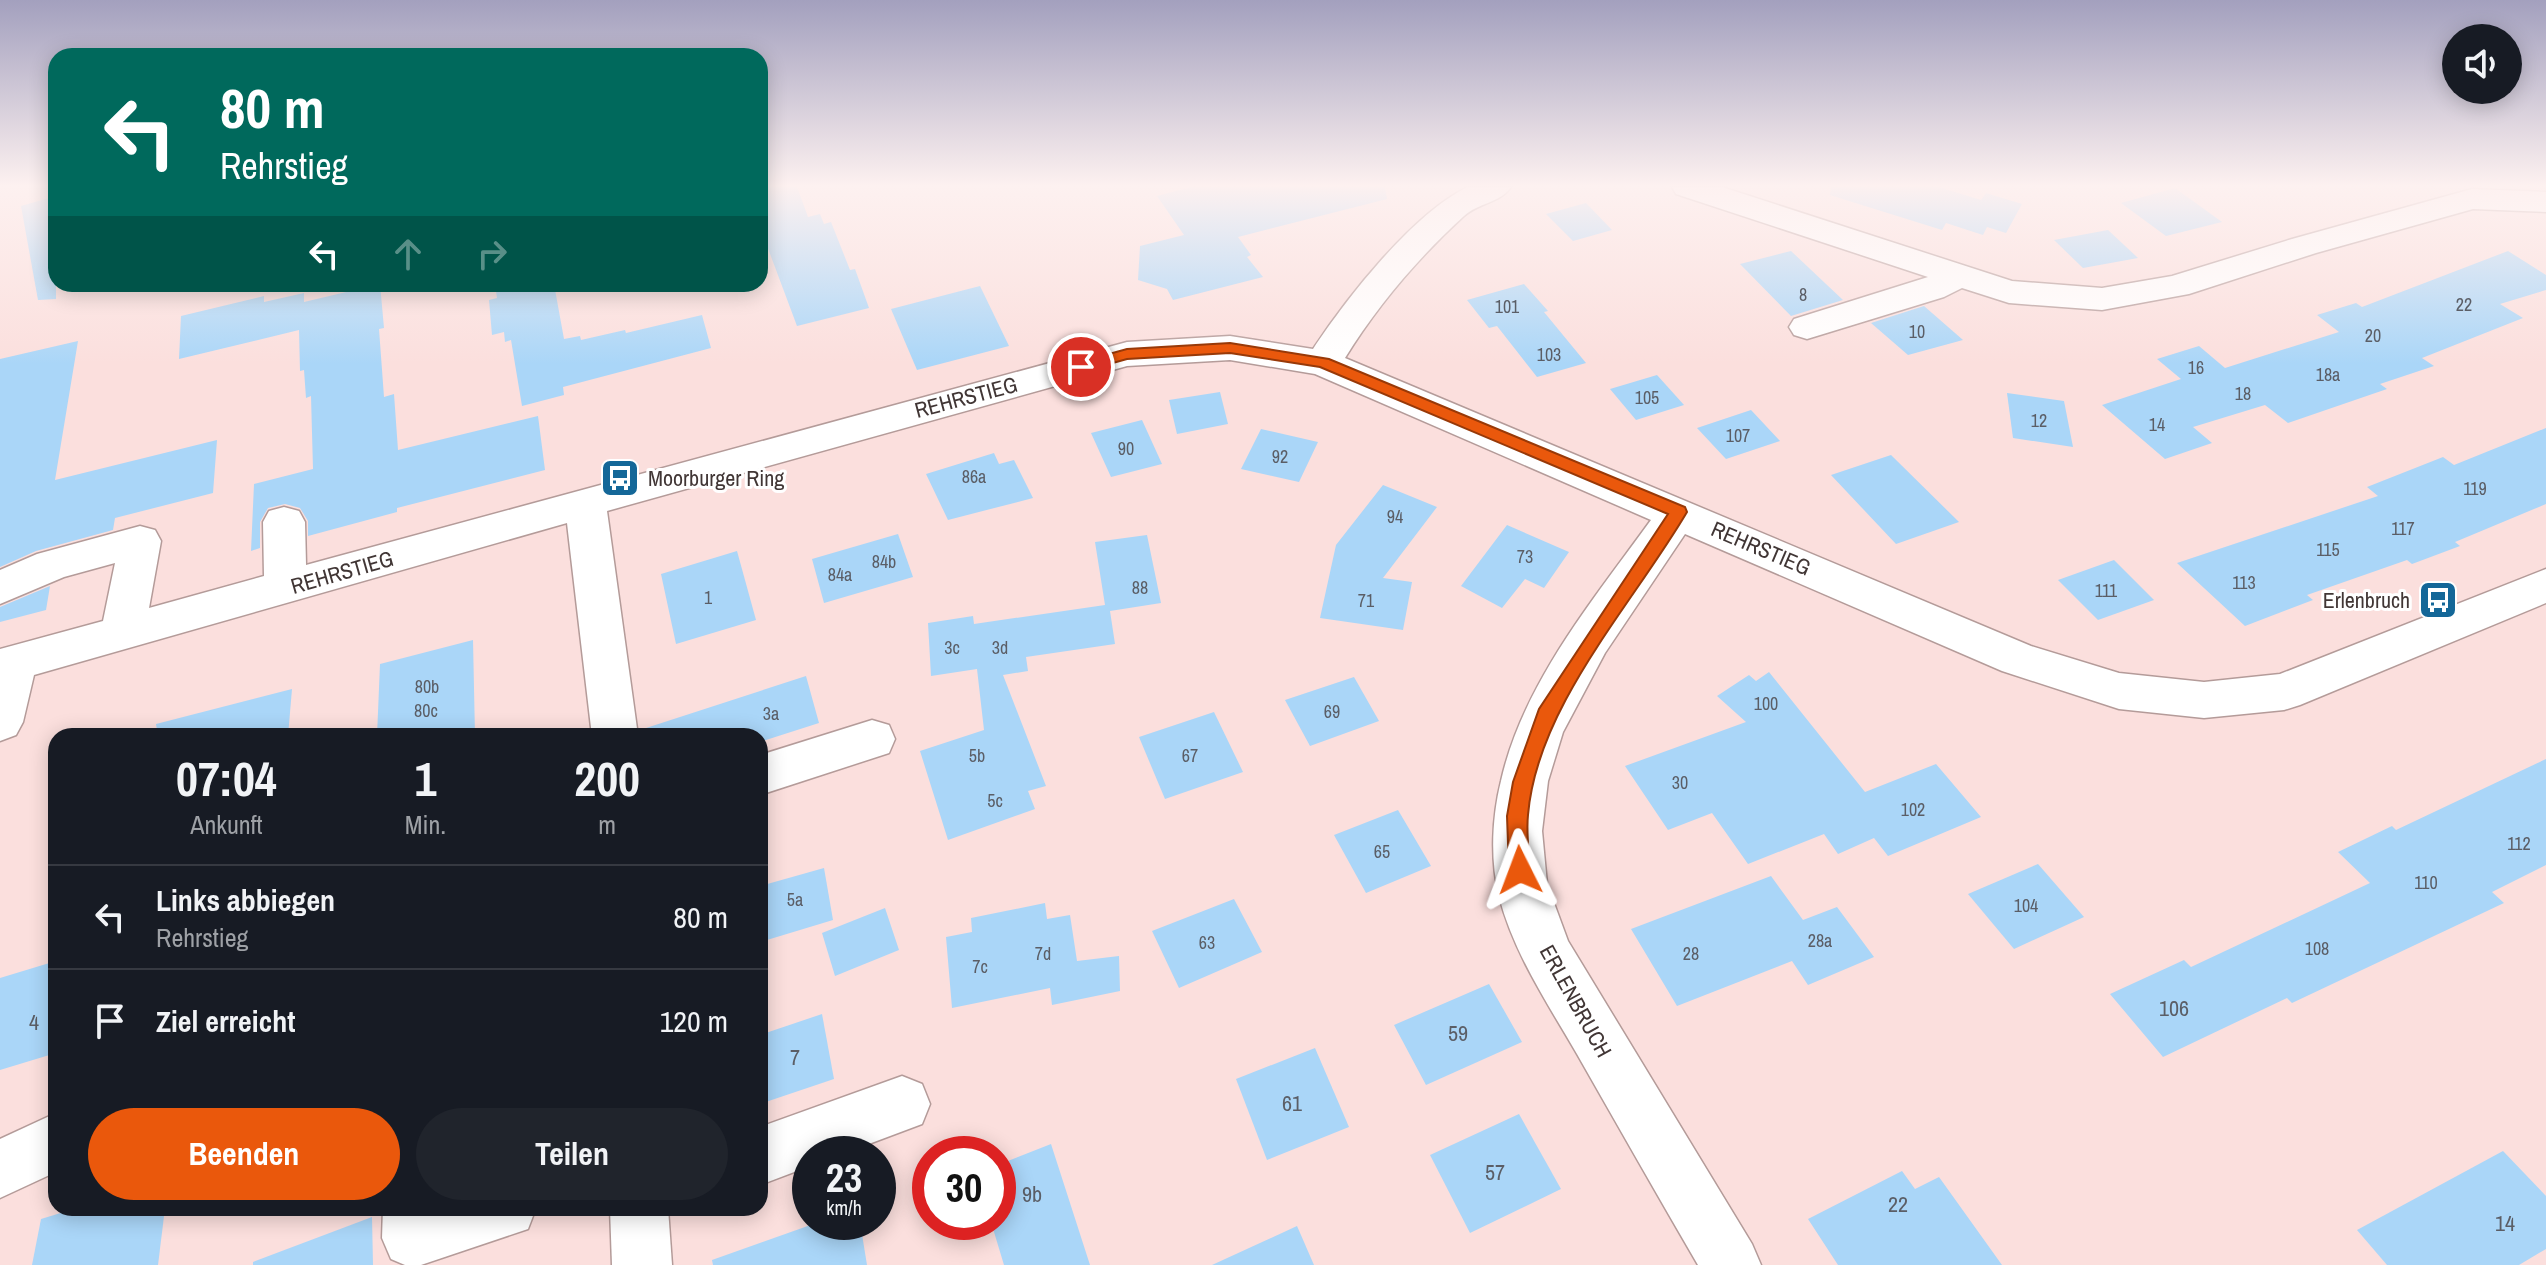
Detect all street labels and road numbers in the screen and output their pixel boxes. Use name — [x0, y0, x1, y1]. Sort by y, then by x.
street label: REHRSTIEG — [911, 369, 1021, 425]
street label: REHRSTIEG — [1707, 514, 1815, 582]
street label: REHRSTIEG — [287, 543, 397, 601]
street label: ERLENBRUCH — [1533, 939, 1619, 1063]

